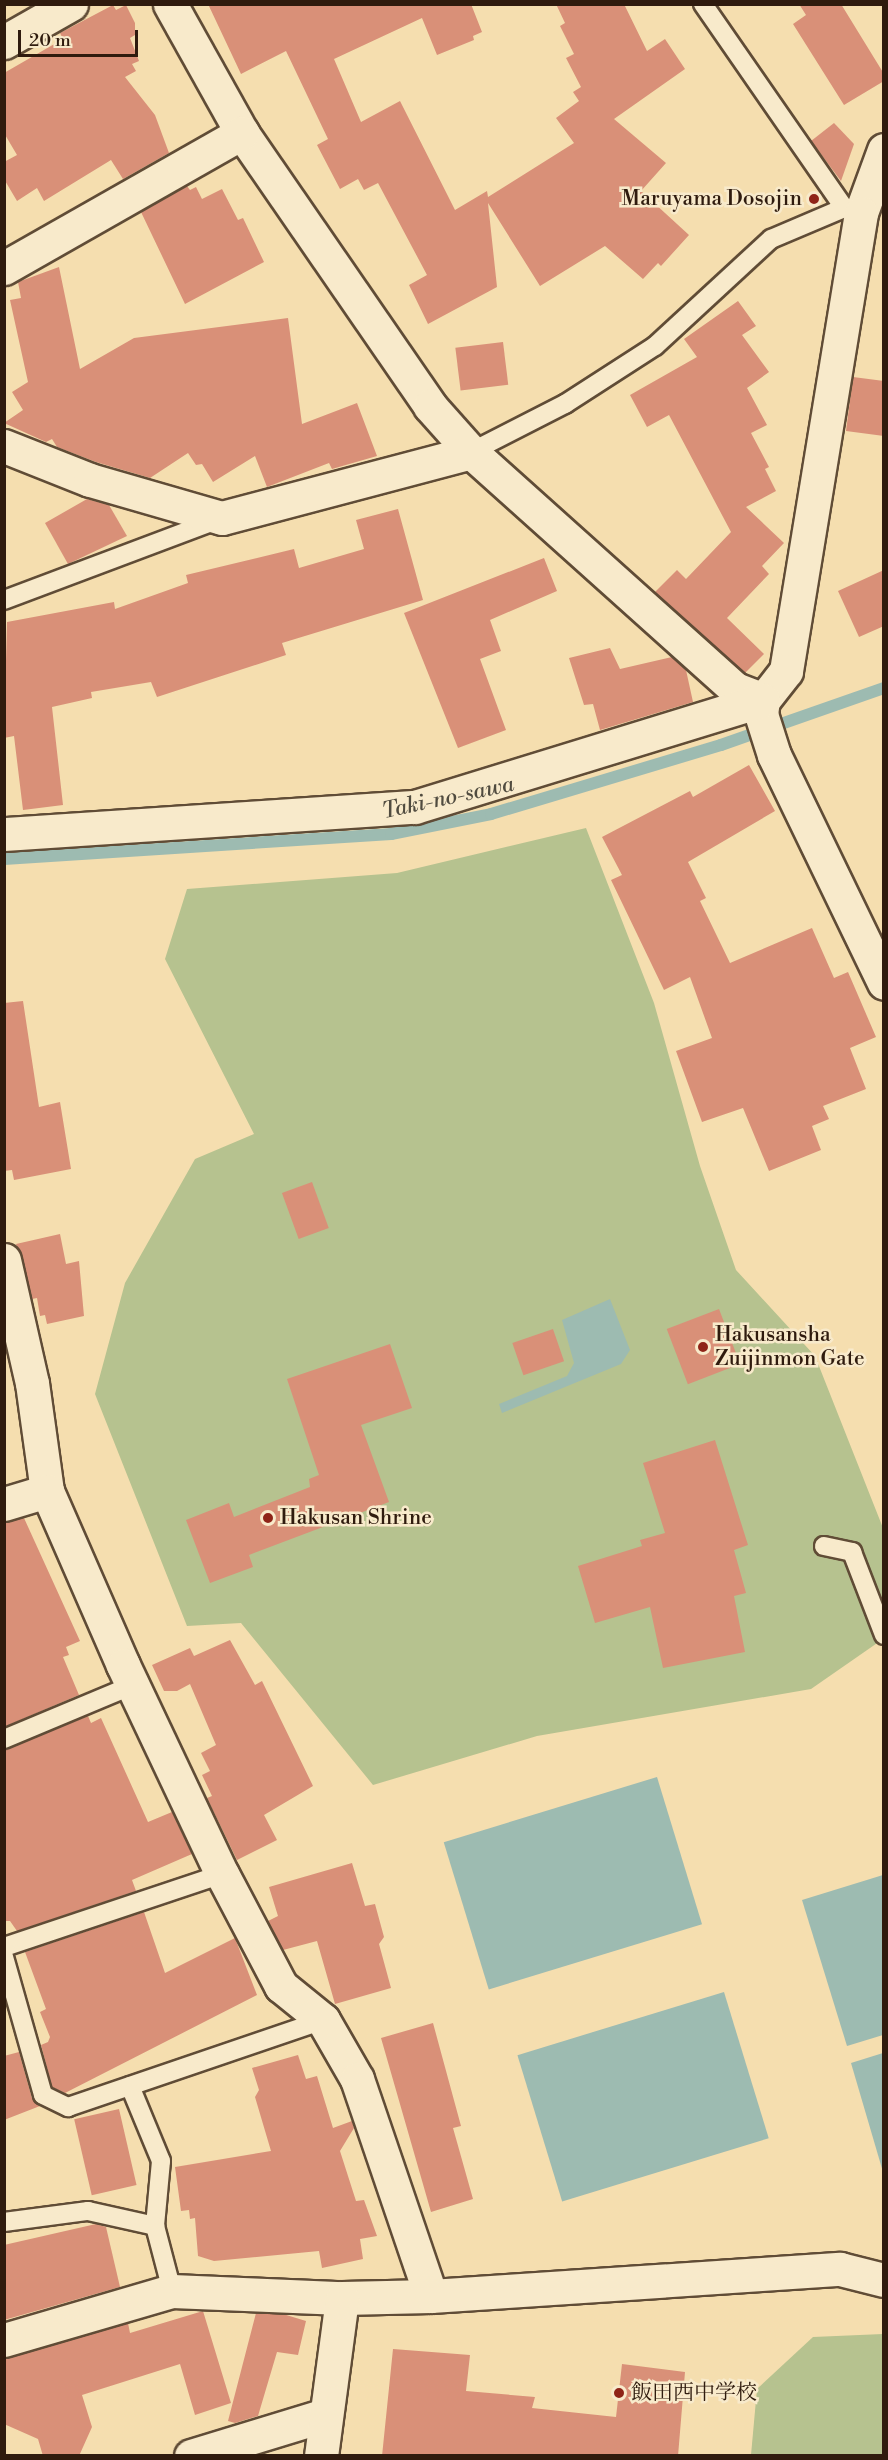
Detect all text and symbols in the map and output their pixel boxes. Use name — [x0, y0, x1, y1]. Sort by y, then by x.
scale bar — [21, 18, 141, 56]
text: 20 m — [29, 29, 71, 52]
place label: Maruyama Dosojin — [622, 186, 802, 212]
marker: Maruyama Dosojin — [807, 192, 821, 206]
water label: Taki-no-sawa — [380, 771, 516, 825]
place label: Hakusansha Zuijinmon Gate — [715, 1322, 865, 1372]
marker: Hakusansha Zuijinmon Gate — [696, 1340, 710, 1354]
place label: Hakusan Shrine — [280, 1505, 432, 1531]
marker: Hakusan Shrine — [261, 1511, 275, 1525]
place label: 飯田西中学校 — [631, 2380, 757, 2406]
marker: 飯田西中学校 — [612, 2386, 626, 2400]

